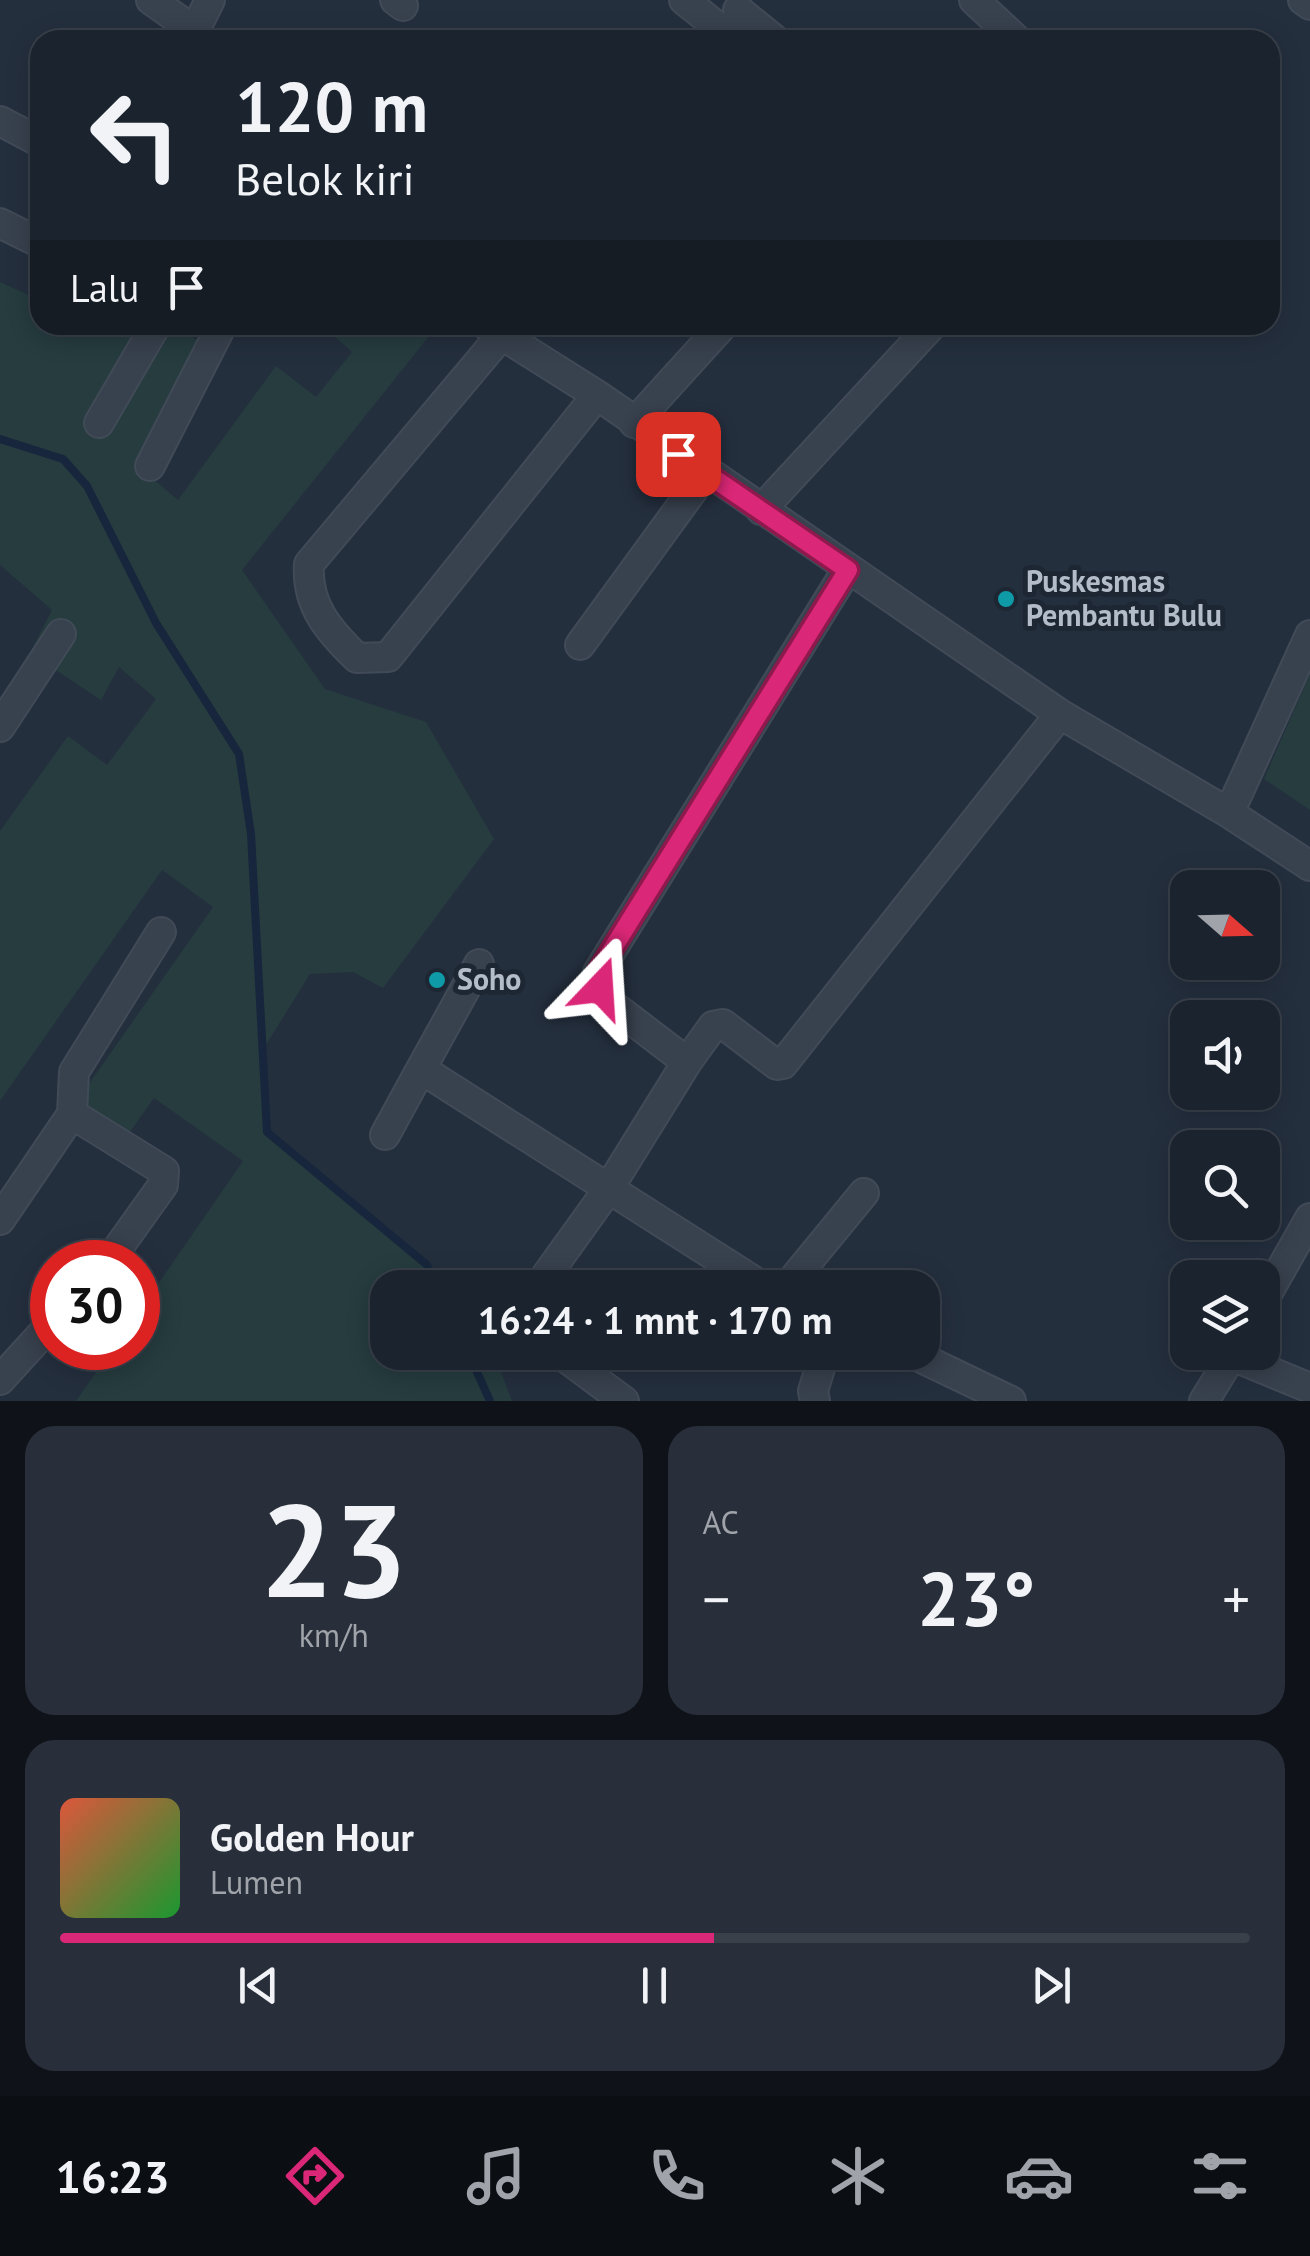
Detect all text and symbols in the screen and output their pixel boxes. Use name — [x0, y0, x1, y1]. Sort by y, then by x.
text: 120 m — [235, 61, 428, 151]
icon: left — [70, 70, 200, 200]
text: Belok kiri — [235, 149, 415, 207]
icon: arrive — [159, 260, 214, 315]
text: Lalu — [70, 263, 139, 312]
pin — [636, 412, 721, 497]
icon: arrive — [651, 427, 706, 482]
place label: Puskesmas Pembantu Bulu — [1026, 561, 1222, 634]
marker: Puskesmas Pembantu Bulu — [995, 588, 1017, 610]
north arrow — [1170, 870, 1280, 980]
map controls — [1170, 870, 1280, 1370]
position arrow — [548, 936, 652, 1040]
place label: Soho — [457, 959, 521, 998]
marker: Soho — [426, 969, 448, 991]
button: sound — [1170, 1000, 1280, 1110]
button: search — [1170, 1130, 1280, 1240]
speed limit sign: 30 — [30, 1240, 160, 1370]
button: layers — [1170, 1260, 1280, 1370]
text: 16:24 · 1 mnt · 170 m — [478, 1295, 832, 1344]
text: 23 — [260, 1465, 407, 1633]
text: AC — [703, 1501, 739, 1543]
text: 23° — [917, 1550, 1035, 1647]
text: − — [703, 1563, 730, 1634]
text: + — [1222, 1563, 1250, 1634]
text: km/h — [299, 1614, 369, 1656]
text: Golden Hour — [210, 1812, 414, 1861]
text: Lumen — [210, 1861, 303, 1903]
icon: previous — [231, 1958, 286, 2013]
icon: pause — [627, 1958, 682, 2013]
icon: next — [1024, 1958, 1079, 2013]
icon: directions — [280, 2141, 350, 2211]
icon: music — [461, 2141, 531, 2211]
icon: phone — [642, 2141, 712, 2211]
icon: climate — [823, 2141, 893, 2211]
icon: car — [1004, 2141, 1074, 2211]
icon: filters — [1185, 2141, 1255, 2211]
text: 16:23 — [55, 2147, 170, 2205]

